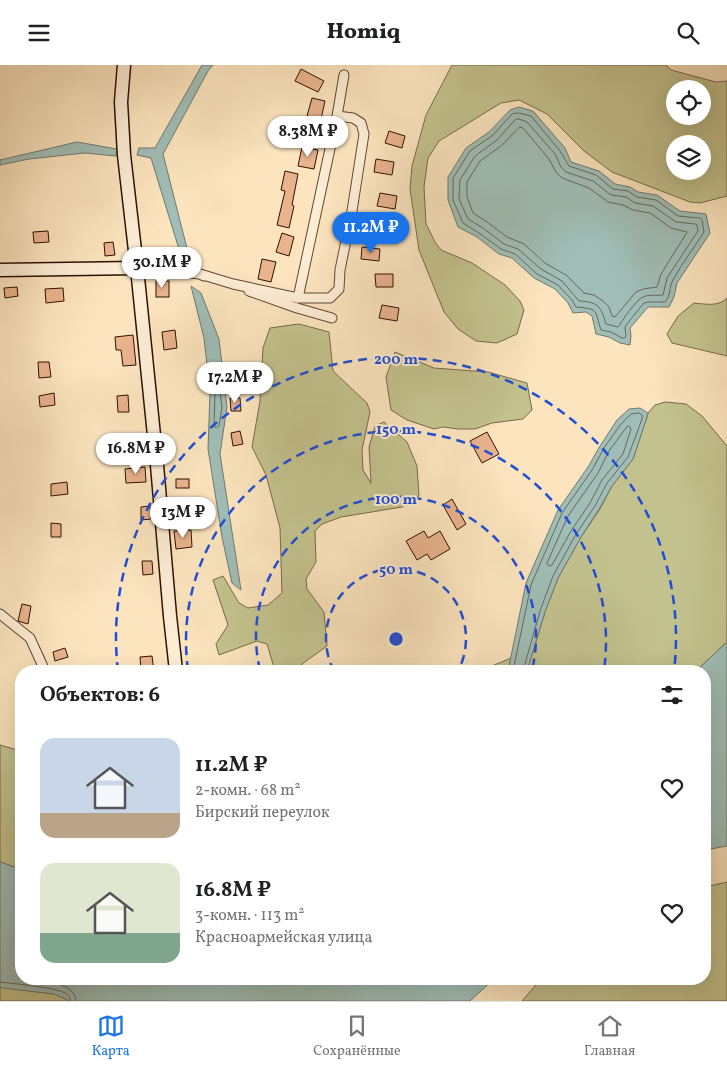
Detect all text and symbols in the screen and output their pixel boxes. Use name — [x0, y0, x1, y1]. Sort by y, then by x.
text: Homiq — [327, 17, 400, 48]
icon: menu — [25, 19, 53, 47]
icon: search — [674, 19, 702, 47]
map controls — [666, 80, 711, 180]
button: locate — [666, 80, 711, 125]
pin: 8.38M ₽ — [262, 116, 354, 158]
text: 8.38M ₽ — [278, 121, 338, 143]
button: layers — [666, 135, 711, 180]
pin: 11.2M ₽ — [325, 211, 417, 254]
text: 11.2M ₽ — [343, 217, 399, 239]
pin: 30.1M ₽ — [116, 247, 208, 289]
text: 30.1M ₽ — [133, 252, 191, 274]
text: 200 m — [374, 350, 418, 371]
pin: 17.2M ₽ — [189, 361, 281, 404]
text: 17.2M ₽ — [208, 367, 262, 389]
text: 150 m — [376, 420, 416, 441]
pin: 16.8M ₽ — [90, 433, 182, 475]
text: 16.8M ₽ — [107, 438, 165, 460]
text: 100 m — [375, 490, 418, 511]
pin: 13M ₽ — [148, 497, 218, 539]
text: 13M ₽ — [161, 502, 205, 524]
text: 50 m — [379, 560, 413, 581]
centre of rings — [387, 630, 405, 648]
text: Объектов: 6 — [40, 681, 160, 710]
icon: filters — [658, 681, 686, 709]
text: 11.2M ₽ — [195, 751, 268, 780]
icon: home — [80, 758, 140, 818]
icon: heart — [658, 774, 686, 802]
text: 2-комн. · 68 m² — [195, 780, 300, 802]
text: Бирский переулок — [195, 802, 330, 824]
text: 16.8M ₽ — [195, 876, 271, 905]
icon: home — [80, 883, 140, 943]
icon: heart — [658, 899, 686, 927]
text: 3-комн. · 113 m² — [195, 905, 304, 927]
text: Красноармейская улица — [195, 927, 372, 949]
tab: Карта — [92, 1012, 130, 1061]
tab: Сохранённые — [313, 1012, 401, 1061]
tab: Главная — [584, 1012, 635, 1061]

